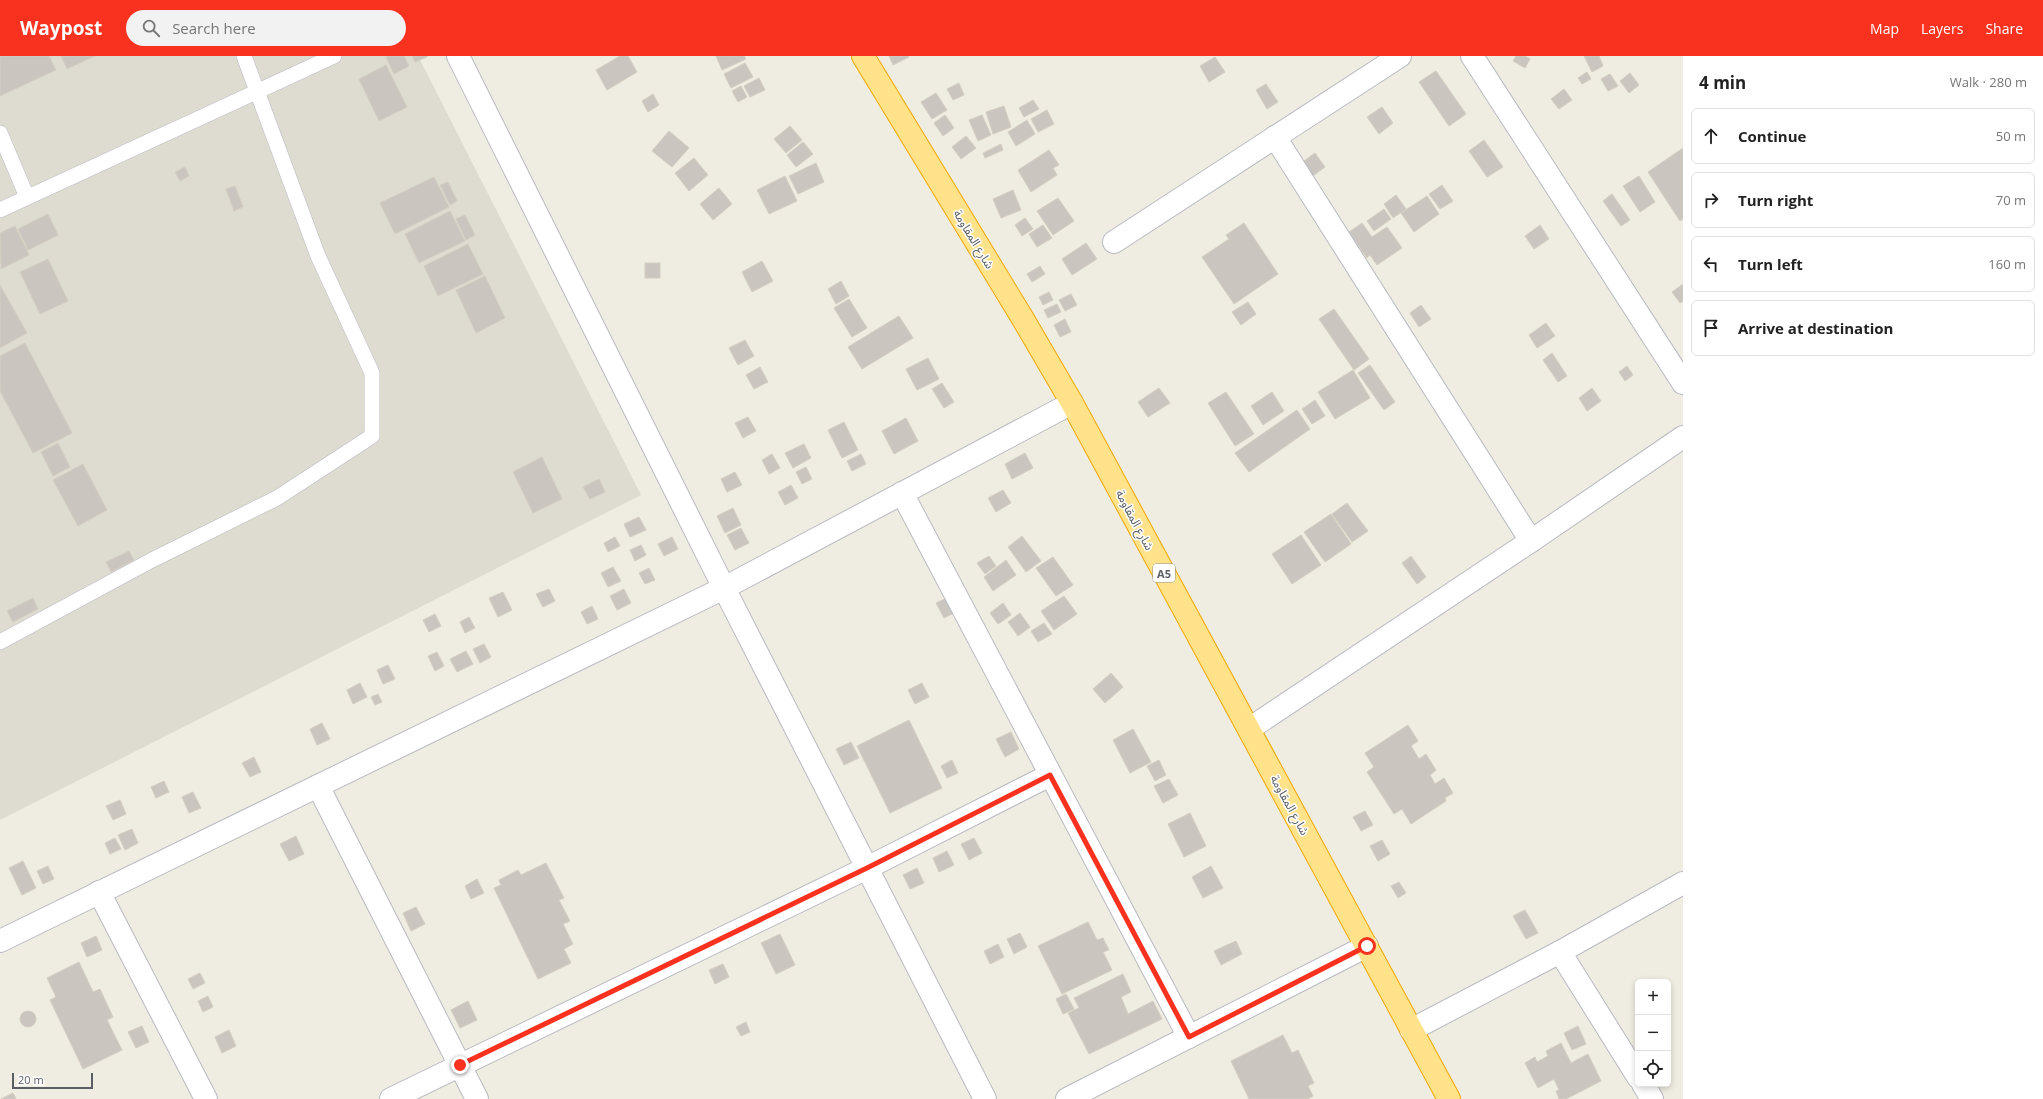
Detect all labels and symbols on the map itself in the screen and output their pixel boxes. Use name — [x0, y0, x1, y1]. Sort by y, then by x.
street label: شارع المقاومة — [949, 206, 998, 272]
street label: شارع المقاومة — [1111, 487, 1158, 554]
road number: A5 — [1153, 564, 1175, 582]
street label: شارع المقاومة — [1266, 772, 1314, 839]
route start — [1358, 937, 1376, 955]
route end — [451, 1056, 469, 1074]
scale bar — [12, 1071, 93, 1090]

